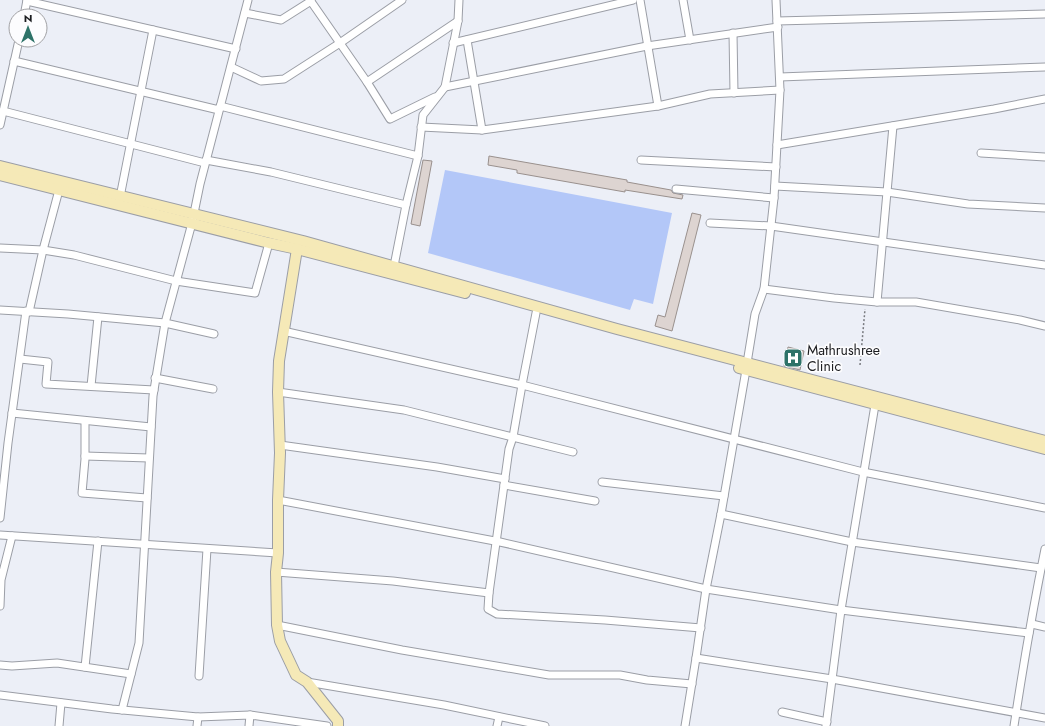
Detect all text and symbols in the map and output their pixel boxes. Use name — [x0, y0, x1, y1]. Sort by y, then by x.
north arrow — [8, 8, 48, 48]
text: N — [24, 10, 32, 26]
place label: Mathrushree Clinic — [807, 340, 880, 376]
hospital icon: Mathrushree Clinic — [782, 347, 804, 369]

